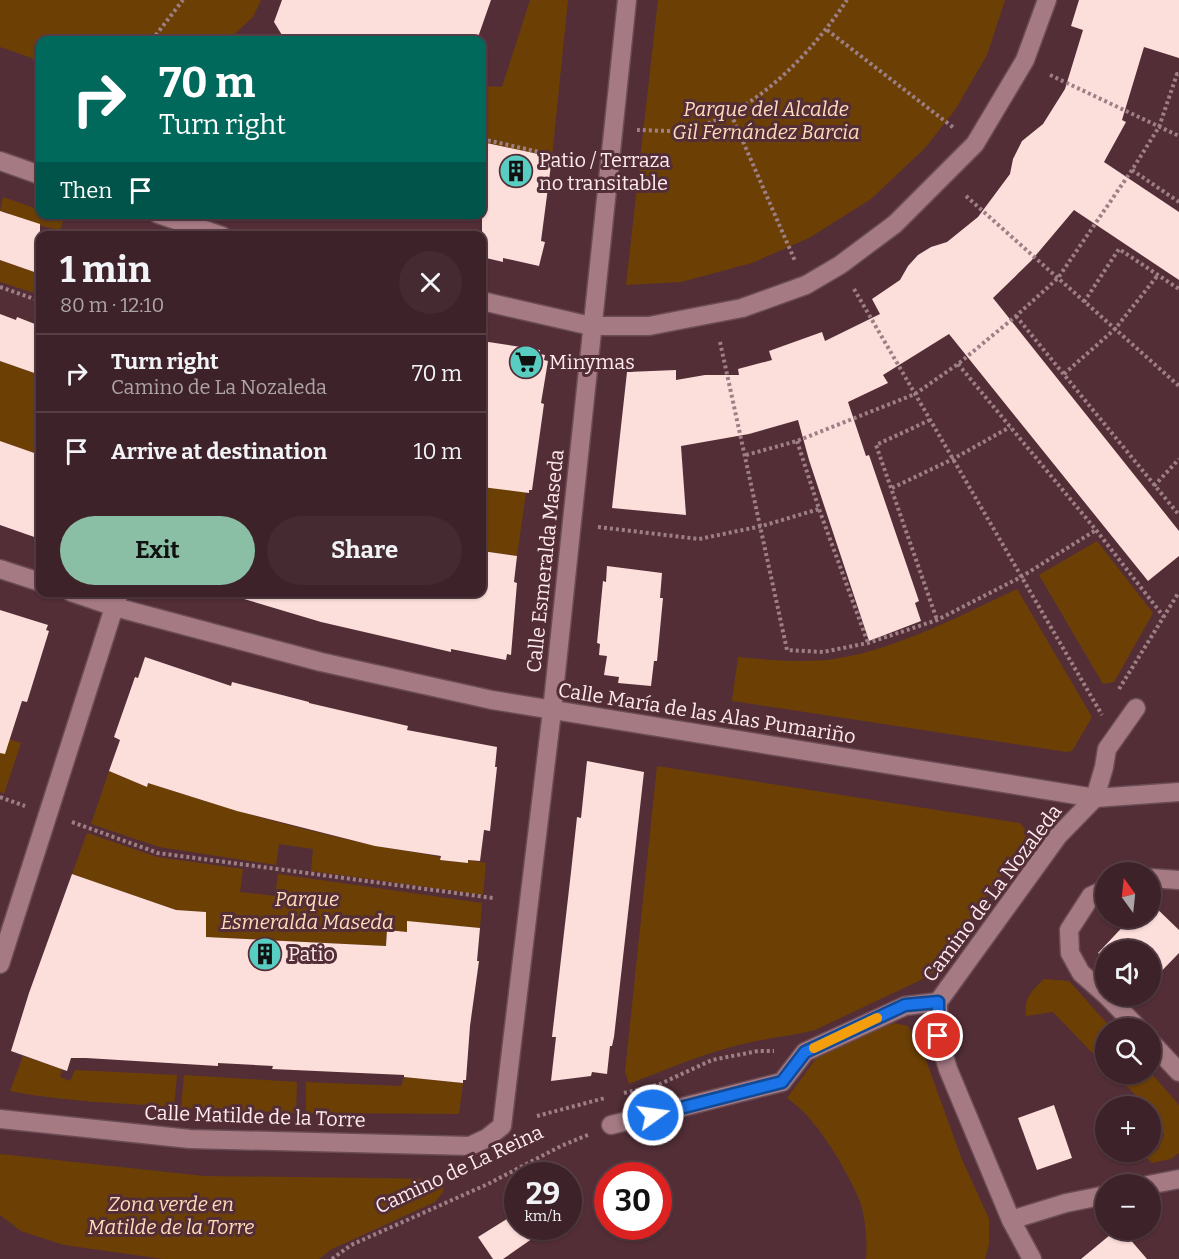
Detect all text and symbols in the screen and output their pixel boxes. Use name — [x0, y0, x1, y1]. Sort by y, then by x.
text: 70 m — [159, 58, 255, 108]
icon: right — [60, 60, 138, 138]
park label: Parque del Alcalde Gil Fernández Barcia — [672, 97, 860, 144]
text: Turn right — [159, 109, 286, 141]
place label: Patio / Terraza no transitable — [539, 148, 670, 195]
building icon: Patio / Terraza no transitable — [498, 153, 534, 189]
icon: arrive — [124, 174, 157, 207]
text: Then — [60, 177, 112, 204]
text: 1 min — [60, 248, 151, 292]
button: close — [399, 251, 462, 314]
text: 80 m · 12:10 — [60, 293, 164, 317]
supermarket icon: Minymas — [508, 344, 544, 380]
text: Turn right — [111, 348, 219, 375]
place label: Minymas — [549, 350, 635, 374]
icon: right — [60, 357, 93, 390]
text: 70 m — [412, 360, 462, 387]
text: Camino de La Nozaleda — [111, 375, 327, 399]
icon: arrive — [60, 435, 93, 468]
text: Arrive at destination — [111, 438, 327, 465]
text: 10 m — [414, 438, 462, 465]
street label: Calle Esmeralda Maseda — [521, 448, 569, 674]
button: Exit — [60, 516, 255, 585]
button: Share — [267, 516, 462, 585]
street label: Calle María de las Alas Pumariño — [556, 678, 858, 748]
street label: Camino de La Nozaleda — [917, 799, 1067, 986]
north arrow — [1095, 862, 1161, 928]
map controls — [1095, 862, 1161, 1240]
park label: Parque Esmeralda Maseda — [220, 887, 394, 934]
building icon: Patio — [247, 936, 283, 972]
button: sound — [1095, 940, 1161, 1006]
place label: Patio — [288, 942, 335, 966]
pin — [912, 1010, 963, 1061]
button: search — [1095, 1018, 1161, 1084]
icon: arrive — [921, 1019, 954, 1052]
position arrow — [621, 1083, 685, 1147]
button: + — [1095, 1096, 1161, 1162]
street label: Calle Matilde de la Torre — [144, 1100, 366, 1132]
street label: Camino de La Reina — [371, 1120, 547, 1218]
speed limit sign: 30 — [594, 1162, 672, 1240]
button: − — [1095, 1174, 1161, 1240]
text: 29 — [526, 1176, 560, 1212]
park label: Zona verde en Matilde de la Torre — [88, 1192, 254, 1239]
text: km/h — [524, 1207, 562, 1225]

